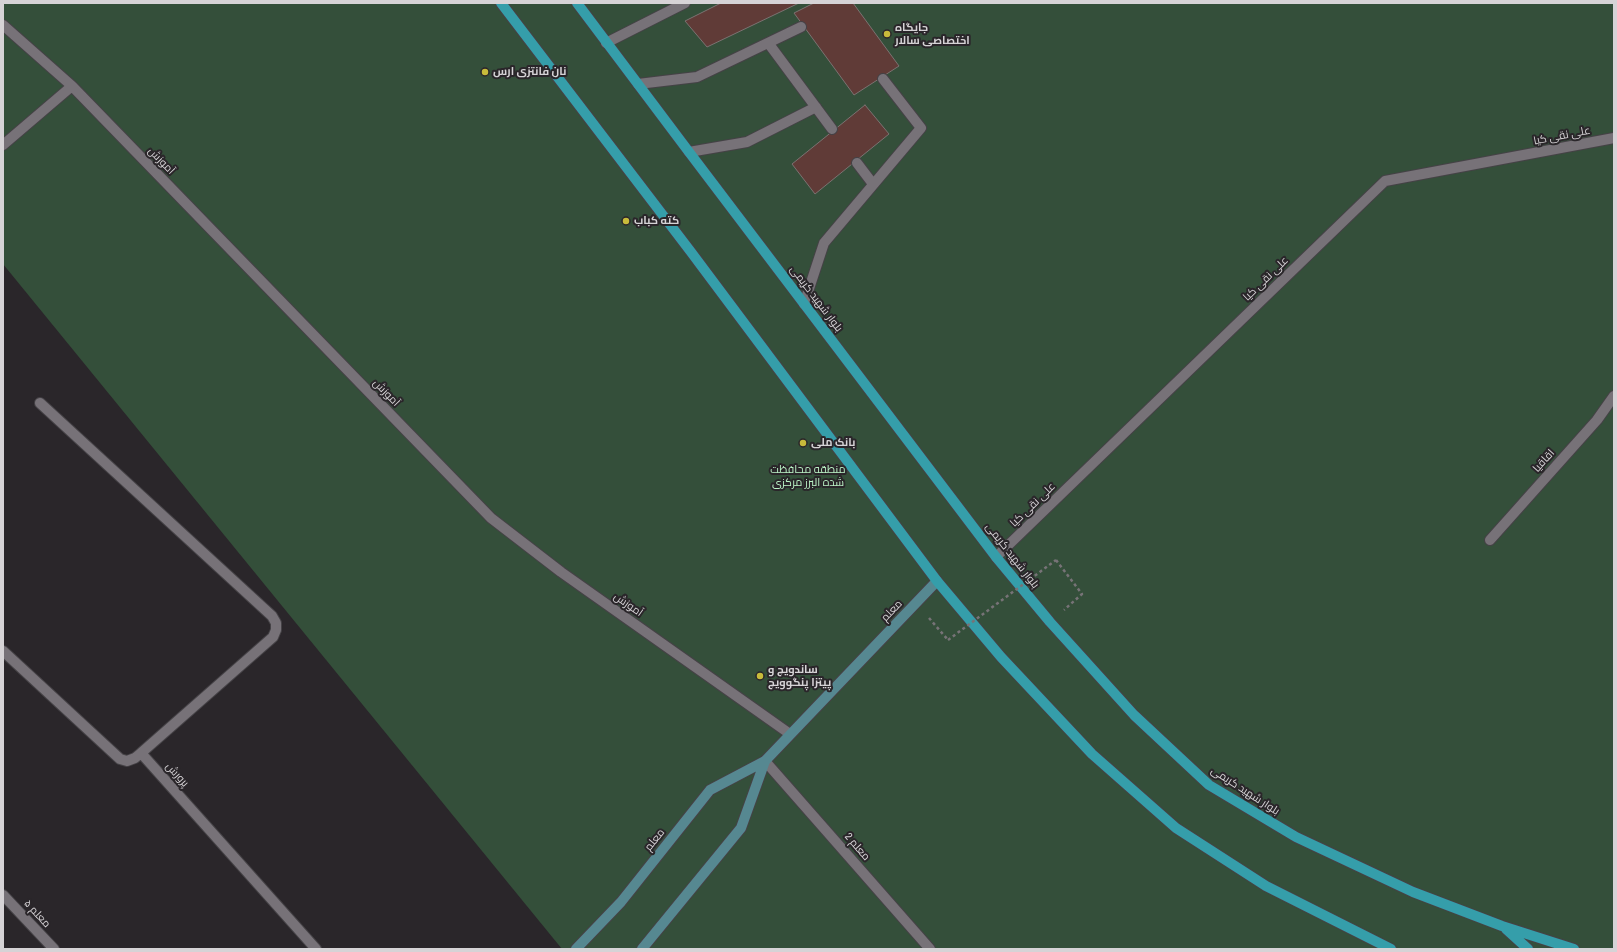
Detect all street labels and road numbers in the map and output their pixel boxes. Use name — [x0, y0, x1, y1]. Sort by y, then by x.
street label: علی نقی کیا — [1532, 124, 1592, 148]
street label: آموزش — [145, 145, 177, 177]
street label: علی نقی کیا — [1241, 254, 1291, 304]
street label: بلوار شهید کریمی — [787, 263, 845, 335]
street label: آموزش — [370, 377, 402, 409]
street label: اقاقیا — [1530, 447, 1558, 475]
street label: علی نقی کیا — [1008, 480, 1058, 530]
street label: بلوار شهید کریمی — [982, 521, 1042, 591]
street label: آموزش — [611, 590, 645, 620]
street label: معلم — [879, 598, 905, 624]
street label: پرورش — [163, 760, 191, 790]
street label: بلوار شهید کریمی — [1208, 764, 1282, 818]
street label: معلم — [642, 826, 668, 854]
street label: معلم 2 — [841, 831, 873, 863]
street label: معلم ۵ — [21, 897, 53, 931]

